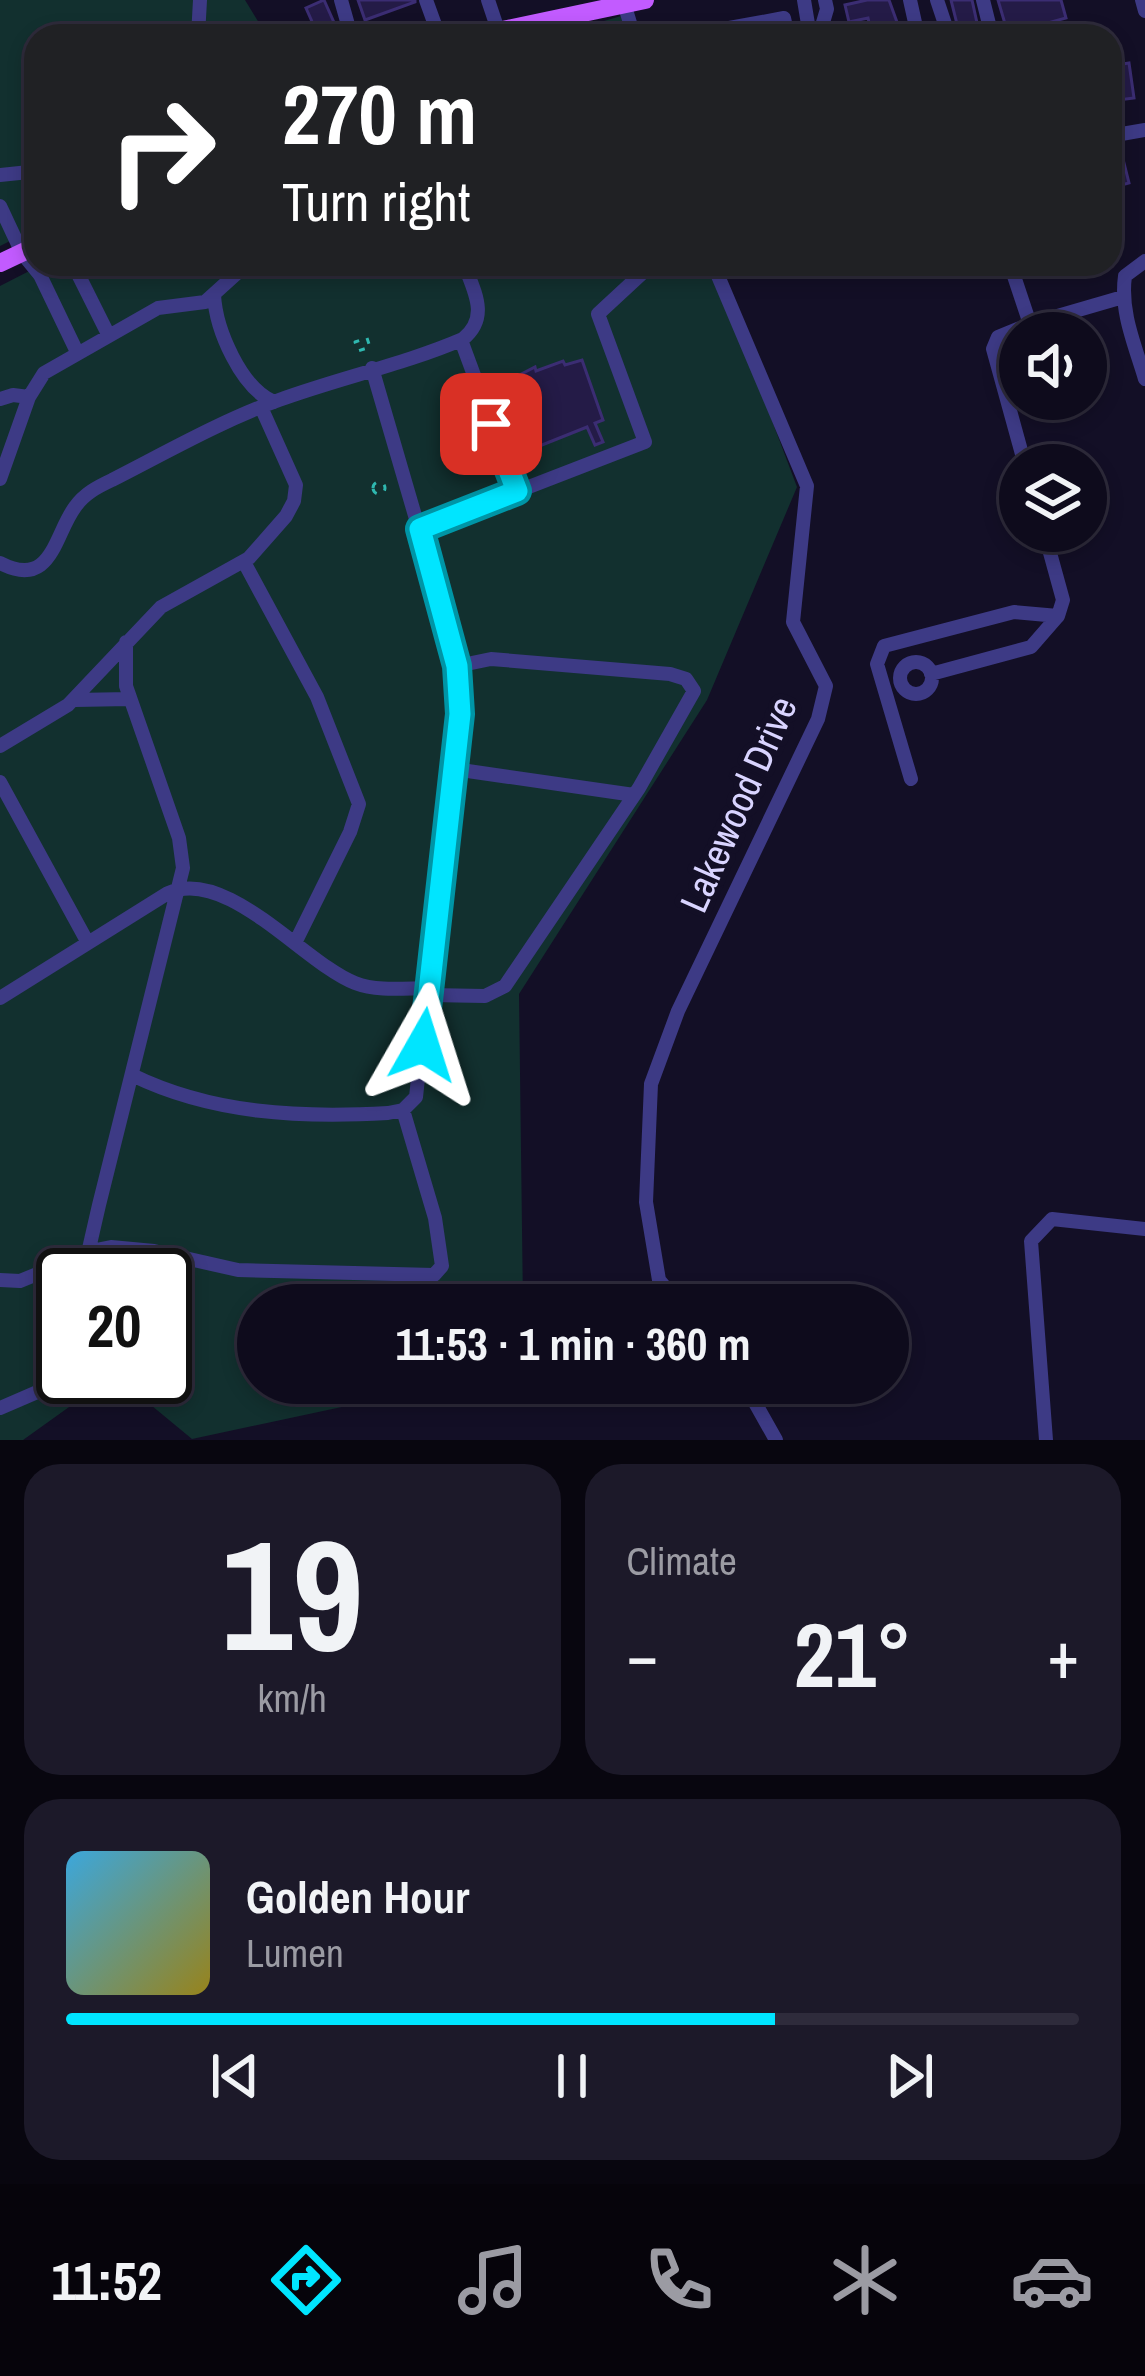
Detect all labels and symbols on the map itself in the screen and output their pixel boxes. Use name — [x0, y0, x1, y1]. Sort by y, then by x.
pin — [440, 373, 542, 475]
street label: Lakewood Drive — [667, 688, 809, 920]
position arrow — [360, 982, 486, 1108]
speed limit sign: 20 — [36, 1248, 192, 1404]

